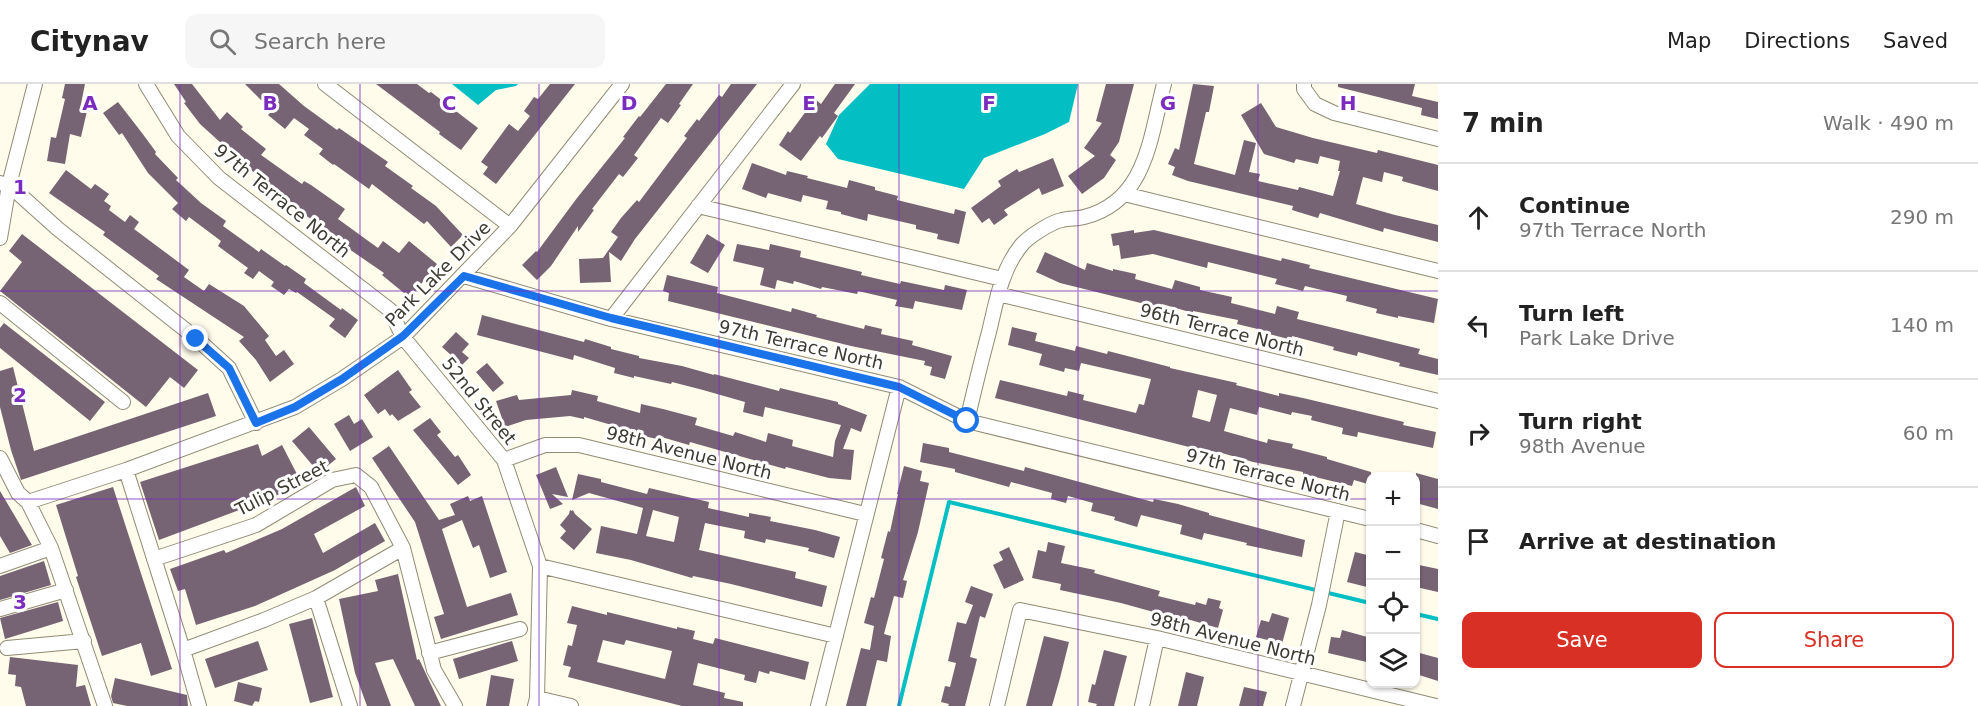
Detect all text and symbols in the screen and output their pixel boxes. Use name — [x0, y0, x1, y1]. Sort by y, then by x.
search box — [185, 14, 605, 68]
text: Citynav — [30, 25, 149, 58]
icon: search — [206, 25, 239, 58]
text: Search here — [254, 29, 386, 54]
text: Map — [1667, 29, 1711, 53]
text: Directions — [1744, 29, 1850, 53]
text: Saved — [1883, 29, 1948, 53]
text: A — [82, 91, 98, 115]
text: B — [262, 91, 278, 115]
text: C — [442, 91, 456, 115]
text: D — [621, 91, 637, 115]
text: E — [802, 91, 816, 115]
text: F — [982, 91, 996, 115]
text: G — [1160, 91, 1176, 115]
text: H — [1340, 91, 1356, 115]
text: 7 min — [1462, 108, 1544, 138]
text: Walk · 490 m — [1823, 111, 1954, 135]
street label: 97th Terrace North — [210, 139, 354, 262]
text: 1 — [13, 175, 27, 199]
text: Continue — [1519, 193, 1630, 218]
icon: ahead — [1462, 201, 1495, 234]
text: 290 m — [1890, 205, 1954, 229]
street label: Park Lake Drive — [381, 217, 495, 331]
text: 97th Terrace North — [1519, 218, 1706, 242]
street label: 96th Terrace North — [1138, 299, 1306, 360]
text: Turn left — [1519, 301, 1624, 326]
icon: left — [1462, 309, 1495, 342]
text: 140 m — [1890, 313, 1954, 337]
street label: 97th Terrace North — [717, 315, 886, 374]
route end — [182, 325, 208, 351]
text: Park Lake Drive — [1519, 326, 1675, 350]
street label: 52nd Street — [438, 353, 521, 449]
text: 2 — [13, 383, 27, 407]
route start — [953, 407, 979, 433]
text: Turn right — [1519, 409, 1642, 434]
icon: right — [1462, 417, 1495, 450]
text: 60 m — [1903, 421, 1954, 445]
street label: 98th Avenue North — [604, 422, 774, 483]
text: 98th Avenue — [1519, 434, 1646, 458]
street label: 97th Terrace North — [1184, 444, 1352, 505]
street label: Tulip Street — [231, 455, 332, 520]
map controls — [1366, 472, 1420, 688]
button: + — [1366, 472, 1420, 526]
icon: arrive — [1462, 525, 1495, 558]
button: − — [1366, 526, 1420, 580]
text: Arrive at destination — [1519, 529, 1776, 554]
button: locate — [1366, 580, 1420, 634]
text: 3 — [13, 590, 27, 614]
street label: 98th Avenue North — [1148, 608, 1318, 669]
button: Save — [1462, 612, 1702, 668]
button: Share — [1714, 612, 1954, 668]
button: layers — [1366, 634, 1420, 688]

